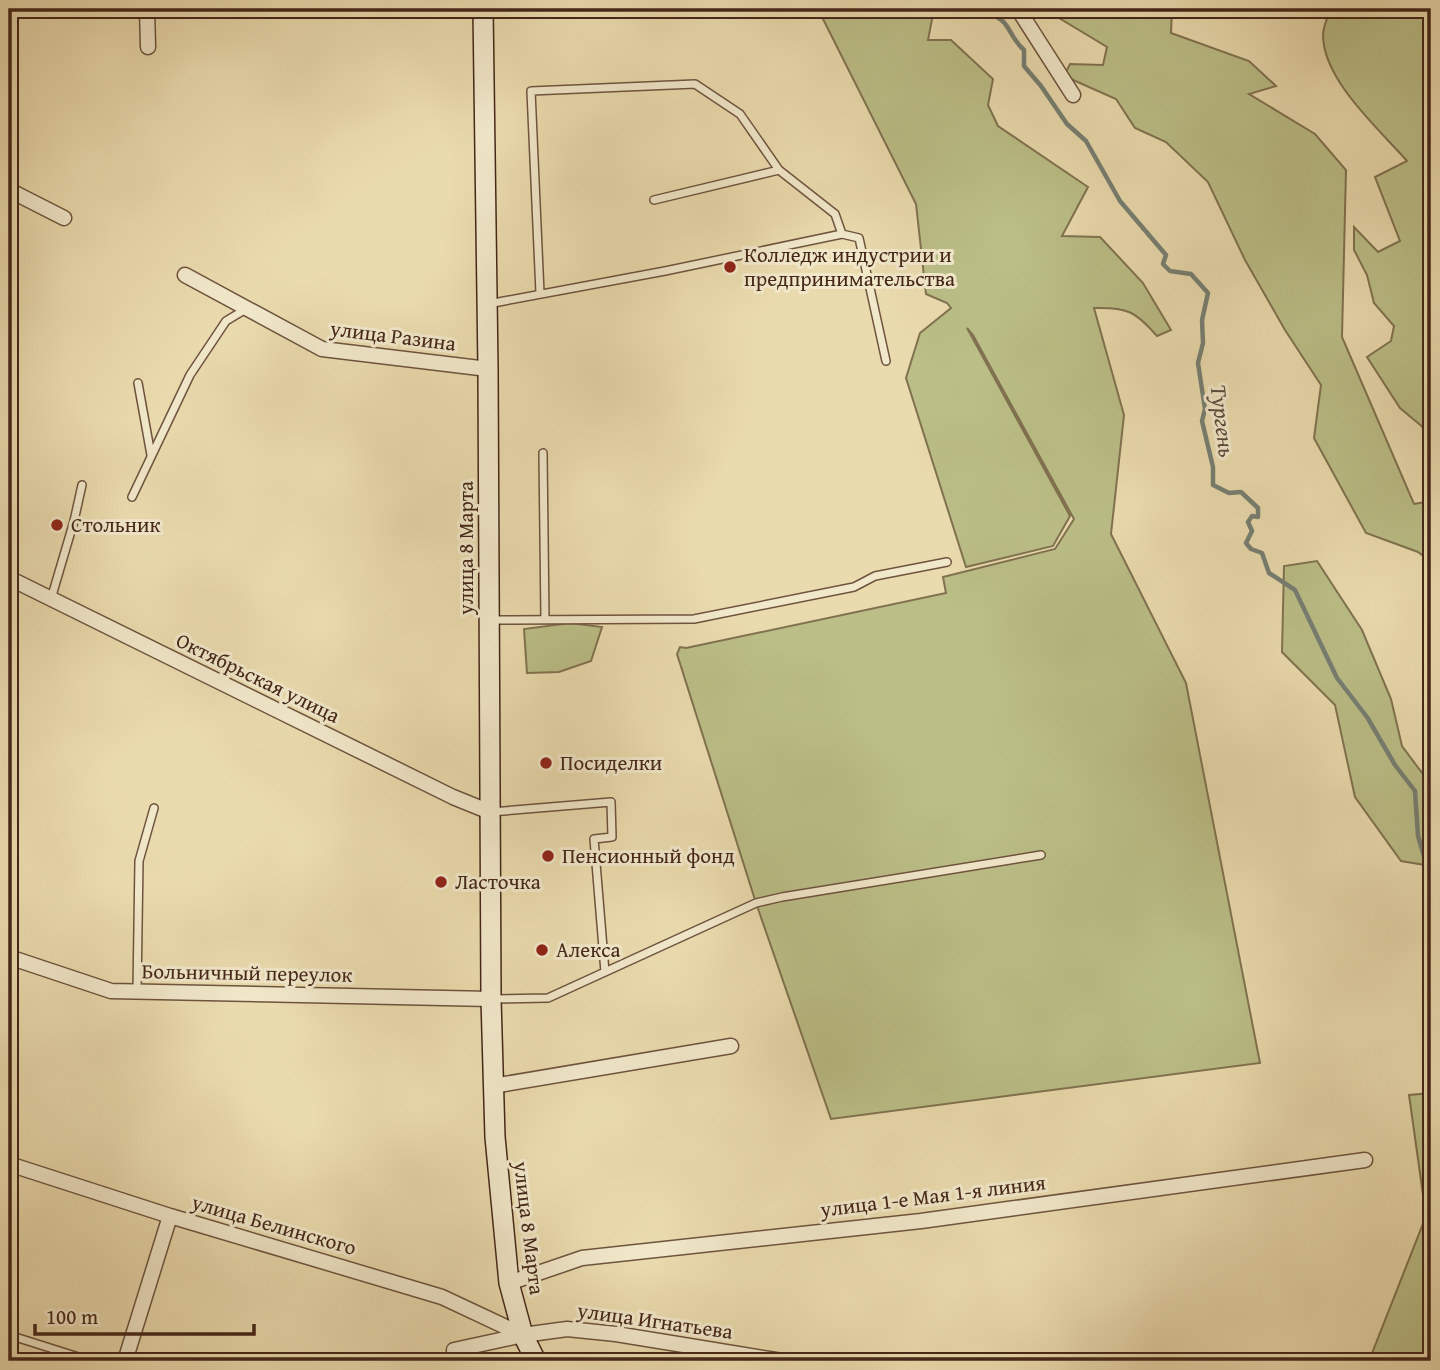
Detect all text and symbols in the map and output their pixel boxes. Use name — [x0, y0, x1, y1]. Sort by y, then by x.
place label: Колледж индустрии и предпринимательства — [744, 239, 955, 294]
marker: Колледж индустрии и предпринимательства — [722, 259, 738, 275]
street label: улица Разина — [327, 312, 458, 359]
water label: Тургень — [1203, 383, 1244, 459]
street label: улица 8 Марта — [450, 481, 481, 616]
place label: Стольник — [71, 509, 160, 540]
marker: Стольник — [49, 517, 65, 533]
street label: Октябрьская улица — [171, 624, 345, 731]
place label: Посиделки — [560, 747, 662, 778]
marker: Посиделки — [538, 755, 554, 771]
place label: Пенсионный фонд — [562, 840, 735, 871]
marker: Пенсионный фонд — [540, 848, 556, 864]
place label: Ласточка — [455, 866, 541, 897]
marker: Ласточка — [433, 874, 449, 890]
place label: Алекса — [556, 934, 620, 965]
marker: Алекса — [534, 942, 550, 958]
street label: Больничный переулок — [141, 955, 353, 990]
street label: улица 8 Марта — [506, 1159, 553, 1296]
street label: улица 1-е Мая 1-я линия — [818, 1166, 1048, 1225]
street label: улица Белинского — [187, 1186, 360, 1263]
scale bar — [35, 1293, 254, 1337]
street label: улица Игнатьева — [574, 1294, 735, 1347]
text: 100 m — [46, 1301, 98, 1332]

